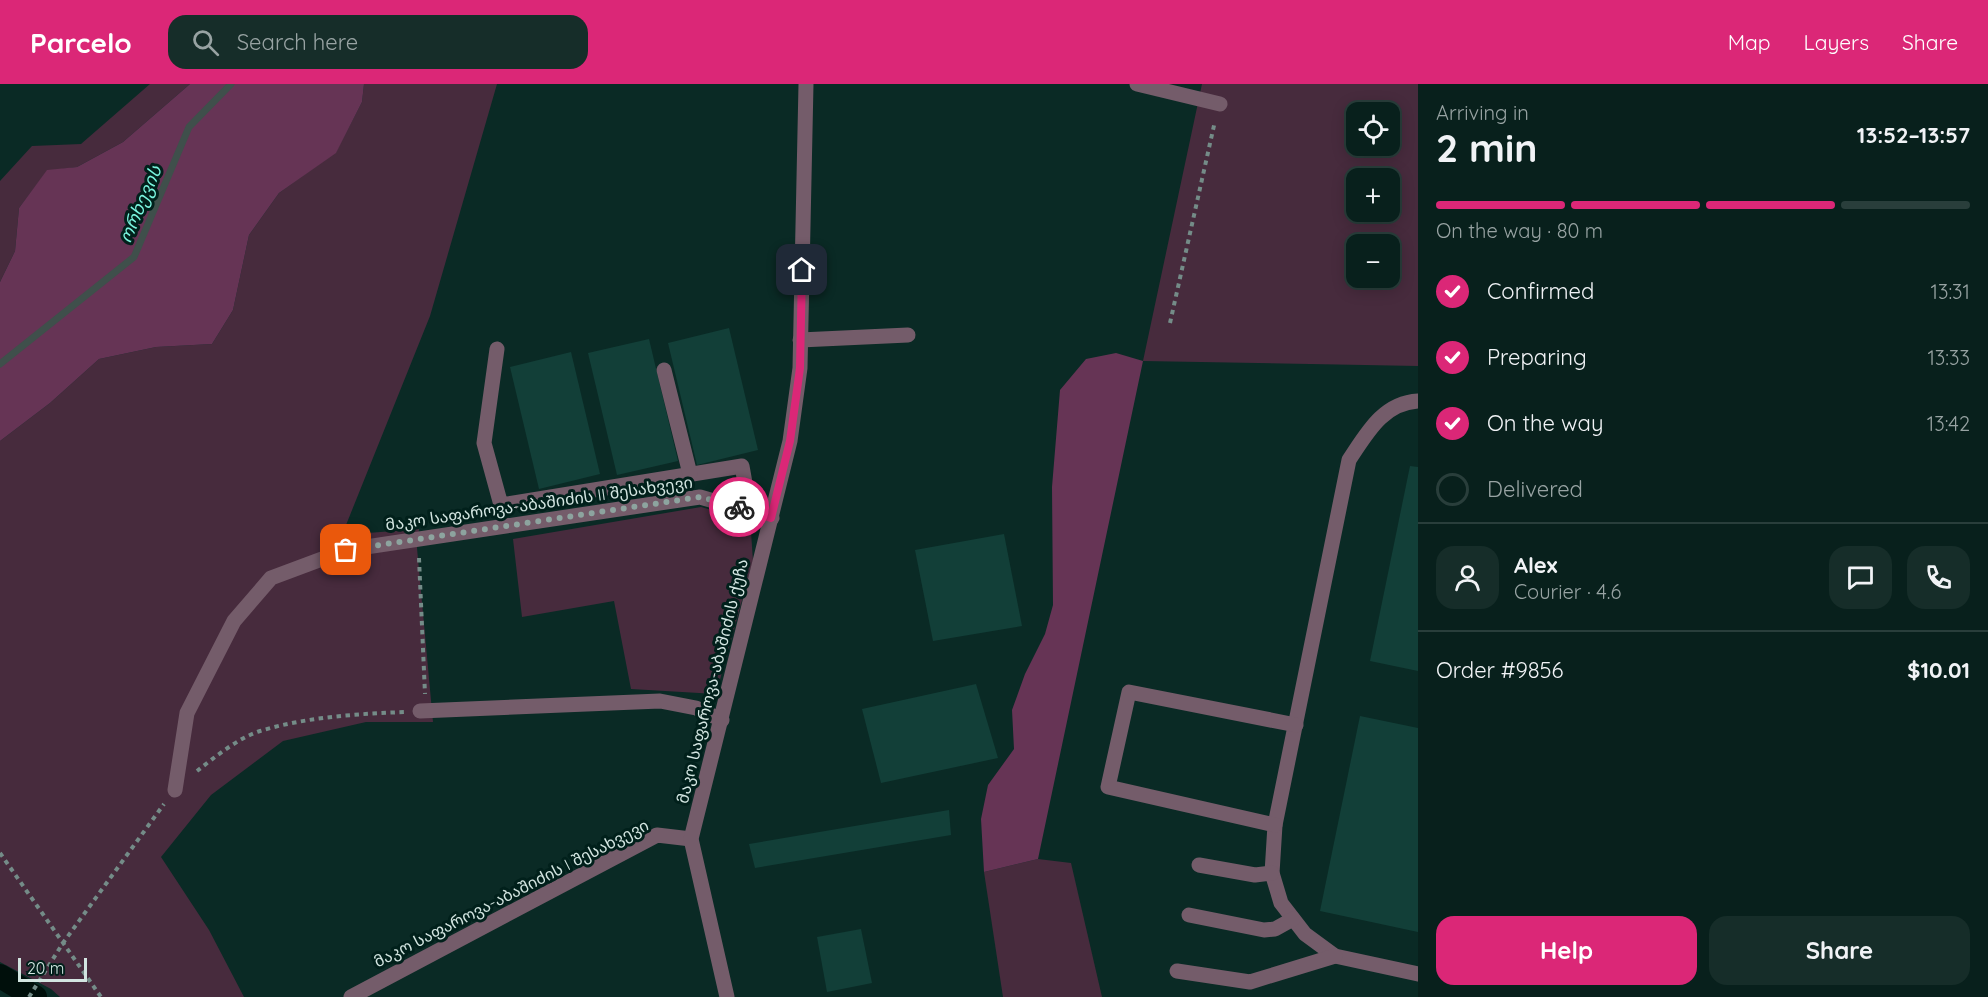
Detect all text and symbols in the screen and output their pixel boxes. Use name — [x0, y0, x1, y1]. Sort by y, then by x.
search box — [168, 15, 588, 69]
text: Parcelo — [30, 25, 132, 60]
icon: search — [189, 26, 222, 59]
text: Search here — [237, 28, 358, 56]
text: Map — [1728, 29, 1771, 55]
text: Layers — [1804, 29, 1869, 55]
text: Share — [1902, 29, 1958, 55]
text: Arriving in — [1436, 100, 1529, 125]
map controls — [1346, 102, 1400, 288]
button: locate — [1346, 102, 1400, 156]
text: 13:52–13:57 — [1857, 121, 1970, 149]
text: 2 min — [1436, 123, 1538, 172]
water label: ორხევის — [113, 161, 167, 246]
button: + — [1346, 168, 1400, 222]
text: On the way · 80 m — [1436, 218, 1603, 243]
button: − — [1346, 234, 1400, 288]
pin — [776, 244, 827, 295]
icon: home — [785, 253, 818, 286]
icon: check — [1436, 275, 1469, 308]
text: Confirmed — [1487, 277, 1594, 305]
text: 13:31 — [1931, 279, 1970, 304]
icon: check — [1436, 341, 1469, 374]
text: Preparing — [1487, 343, 1587, 371]
text: 13:33 — [1927, 345, 1970, 370]
icon: check — [1436, 407, 1469, 440]
text: On the way — [1487, 409, 1603, 437]
text: 13:42 — [1927, 411, 1970, 436]
street label: მაკო საფაროვა-აბაშიძის II შესახვევი — [384, 472, 694, 534]
text: Delivered — [1487, 475, 1583, 503]
courier — [709, 477, 769, 537]
icon: bike — [723, 491, 756, 524]
pin — [320, 524, 371, 575]
icon: bag — [329, 533, 362, 566]
button: person — [1436, 546, 1499, 609]
button: chat — [1829, 546, 1892, 609]
button: phone — [1907, 546, 1970, 609]
text: Alex — [1514, 551, 1557, 579]
street label: მაკო საფაროვა-აბაშიძის ქუჩა — [672, 557, 752, 805]
text: Courier · 4.6 — [1514, 579, 1621, 604]
text: Order #9856 — [1436, 656, 1563, 684]
text: $10.01 — [1907, 656, 1970, 684]
street label: მაკო საფაროვა-აბაშიძის I შესახვევი — [370, 815, 652, 971]
button: Help — [1436, 916, 1697, 985]
button: Share — [1709, 916, 1970, 985]
scale bar — [18, 955, 87, 982]
text: 20 m — [27, 958, 64, 978]

